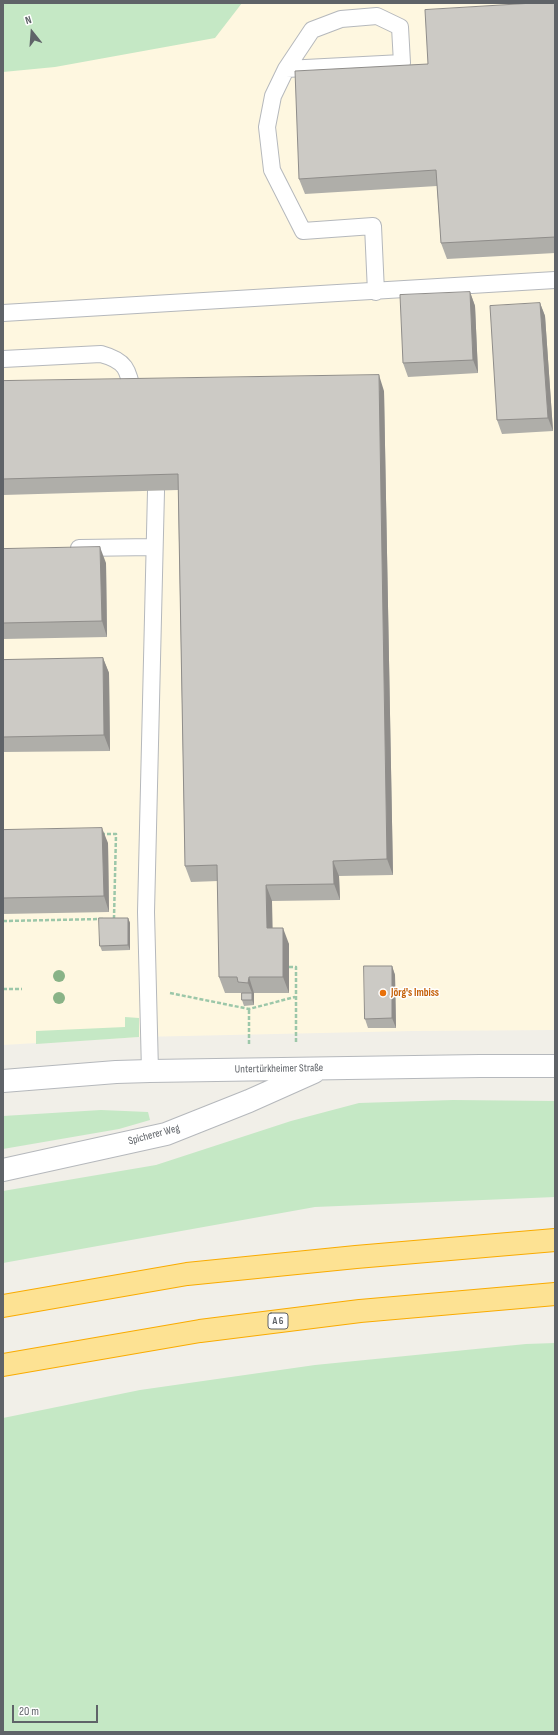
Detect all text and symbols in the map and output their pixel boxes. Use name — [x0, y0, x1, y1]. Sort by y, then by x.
north arrow — [12, 12, 52, 52]
text: N — [24, 13, 33, 27]
place label: Jörg's Imbiss — [391, 986, 439, 1000]
marker: Jörg's Imbiss — [378, 988, 388, 998]
street label: Untertürkheimer Straße — [235, 1062, 323, 1076]
street label: Spicherer Weg — [127, 1122, 181, 1148]
road number: A 6 — [268, 1313, 288, 1329]
scale bar — [14, 1697, 100, 1723]
text: 20 m — [19, 1704, 39, 1719]

